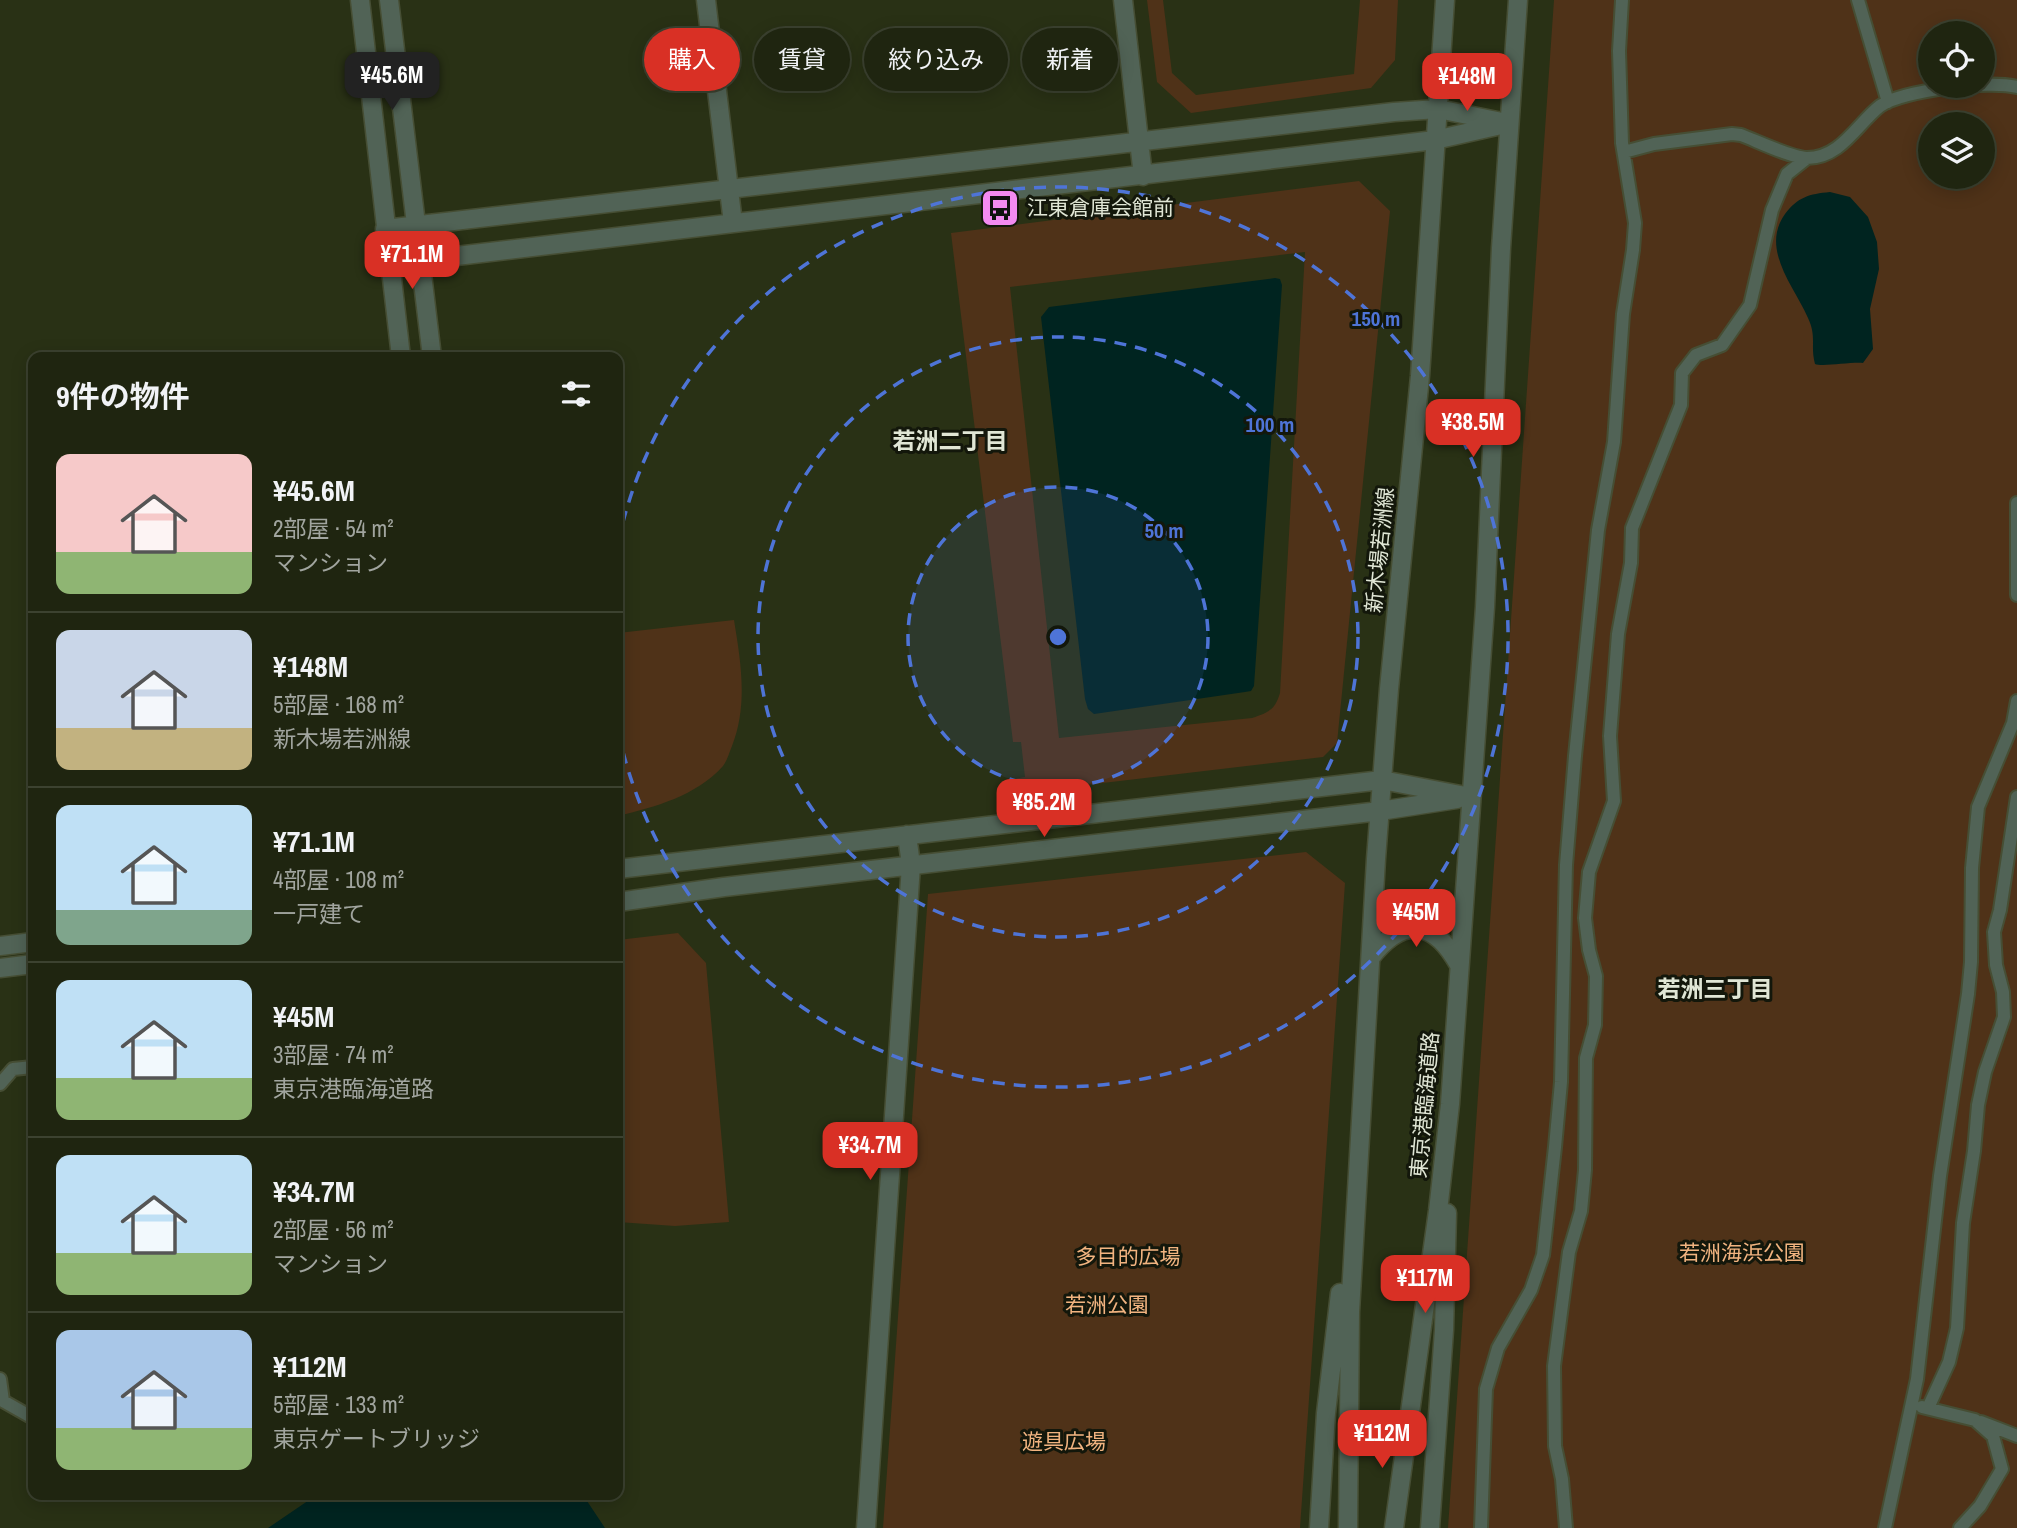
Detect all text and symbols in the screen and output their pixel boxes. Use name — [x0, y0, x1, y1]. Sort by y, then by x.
map controls — [1918, 21, 1995, 189]
button: locate — [1918, 21, 1995, 98]
chip: 購入 — [644, 28, 740, 91]
chip: 賃貸 — [754, 28, 850, 91]
chip: 絞り込み — [864, 28, 1008, 91]
chip: 新着 — [1022, 28, 1118, 91]
pin: ¥45.6M — [335, 52, 449, 112]
pin: ¥148M — [1418, 54, 1516, 113]
text: ¥45.6M — [361, 59, 423, 90]
text: ¥148M — [1438, 60, 1496, 91]
button: layers — [1918, 112, 1995, 189]
bus stop icon: 江東倉庫会館前 — [979, 187, 1021, 229]
place label: 江東倉庫会館前 — [1027, 193, 1174, 222]
pin: ¥71.1M — [355, 232, 469, 291]
text: ¥71.1M — [381, 238, 443, 269]
text: 150 m — [1352, 304, 1400, 333]
icon: filters — [557, 375, 595, 413]
text: 9件の物件 — [56, 376, 190, 416]
pin: ¥38.5M — [1416, 400, 1530, 459]
text: ¥38.5M — [1442, 406, 1504, 437]
text: 100 m — [1246, 410, 1294, 439]
district label: 若洲二丁目 — [893, 425, 1008, 456]
text: ¥45.6M — [273, 470, 355, 510]
icon: home — [112, 482, 196, 566]
street label: 新木場若洲線 — [1358, 486, 1401, 614]
text: 2部屋 · 54 m² — [273, 513, 393, 544]
text: 50 m — [1144, 516, 1184, 545]
text: マンション — [273, 547, 388, 578]
centre of rings — [1046, 625, 1070, 649]
text: ¥148M — [273, 646, 348, 686]
icon: home — [112, 658, 196, 742]
text: 5部屋 · 168 m² — [273, 689, 404, 720]
text: 新木場若洲線 — [273, 723, 411, 754]
pin: ¥85.2M — [987, 780, 1101, 839]
text: ¥85.2M — [1013, 786, 1075, 817]
text: ¥71.1M — [273, 821, 355, 861]
icon: home — [112, 833, 196, 917]
text: 4部屋 · 108 m² — [273, 864, 404, 895]
pin: ¥45M — [1375, 890, 1457, 949]
text: ¥45M — [1392, 896, 1440, 927]
text: 一戸建て — [273, 898, 365, 929]
district label: 若洲三丁目 — [1658, 973, 1773, 1004]
text: ¥45M — [273, 996, 335, 1036]
icon: home — [112, 1008, 196, 1092]
street label: 東京港臨海道路 — [1404, 1030, 1445, 1179]
text: 3部屋 · 74 m² — [273, 1039, 393, 1070]
text: 東京港臨海道路 — [273, 1073, 434, 1104]
pin: ¥34.7M — [813, 1122, 927, 1182]
text: ¥34.7M — [839, 1129, 901, 1160]
text: ¥34.7M — [273, 1171, 355, 1211]
icon: home — [112, 1183, 196, 1267]
text: 2部屋 · 56 m² — [273, 1214, 393, 1245]
park label: 若洲海浜公園 — [1679, 1238, 1805, 1267]
park label: 多目的広場 — [1076, 1242, 1181, 1271]
text: マンション — [273, 1248, 388, 1279]
pin: ¥117M — [1376, 1256, 1474, 1315]
text: ¥117M — [1397, 1262, 1453, 1293]
park label: 若洲公園 — [1065, 1290, 1149, 1319]
text: ¥112M — [273, 1346, 347, 1386]
icon: home — [112, 1358, 196, 1442]
text: 5部屋 · 133 m² — [273, 1389, 404, 1420]
pin: ¥112M — [1333, 1410, 1431, 1470]
text: ¥112M — [1354, 1417, 1410, 1448]
text: 東京ゲートブリッジ — [273, 1423, 480, 1454]
park label: 遊具広場 — [1022, 1427, 1106, 1456]

